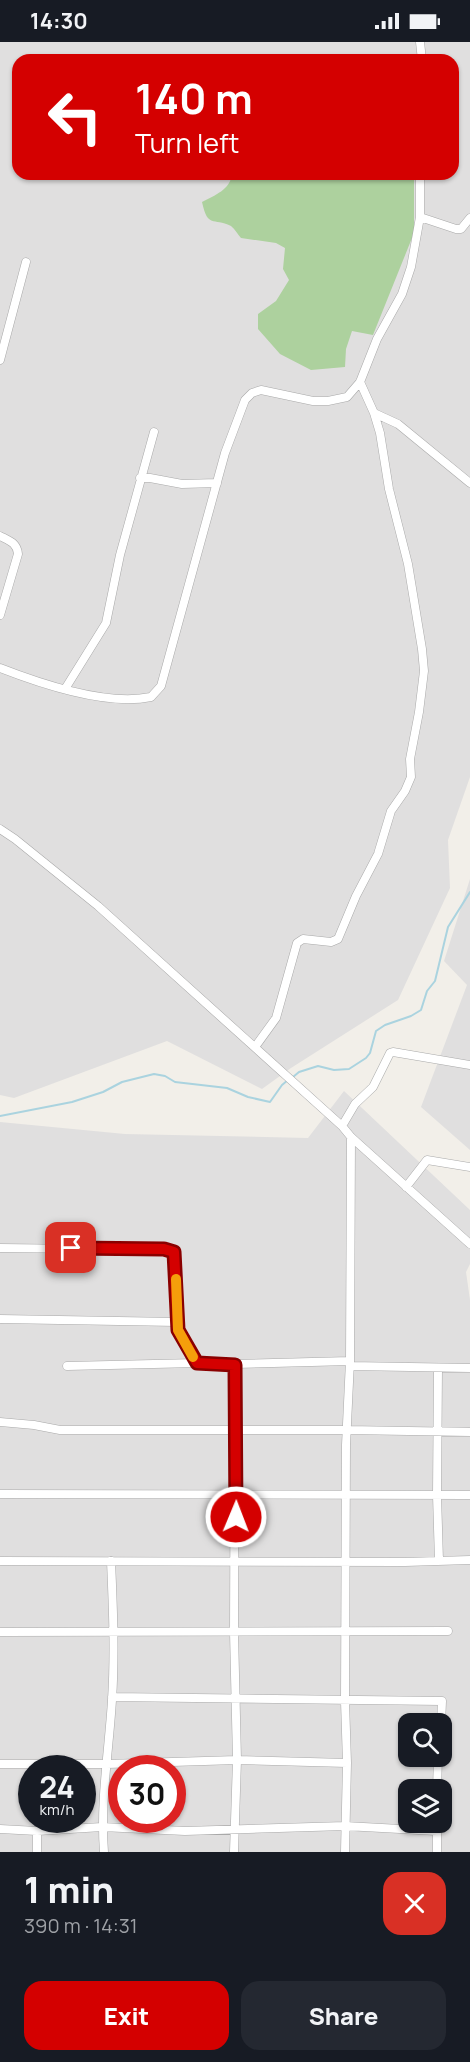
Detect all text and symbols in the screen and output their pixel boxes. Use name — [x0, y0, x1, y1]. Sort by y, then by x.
text: 14:30 — [30, 6, 88, 36]
text: 140 m — [135, 69, 253, 127]
icon: left — [36, 78, 114, 156]
text: Turn left — [135, 124, 239, 161]
pin — [45, 1222, 96, 1273]
icon: arrive — [54, 1231, 87, 1264]
position arrow — [204, 1485, 268, 1549]
map controls — [398, 1713, 452, 1833]
button: search — [398, 1713, 452, 1767]
speed limit sign: 30 — [108, 1755, 186, 1833]
text: 24 — [39, 1766, 75, 1807]
button: layers — [398, 1779, 452, 1833]
text: km/h — [40, 1799, 74, 1820]
text: 1 min — [24, 1865, 114, 1914]
button: close — [383, 1872, 446, 1935]
text: 390 m · 14:31 — [24, 1912, 138, 1939]
button: Exit — [24, 1981, 229, 2050]
button: Share — [241, 1981, 446, 2050]

